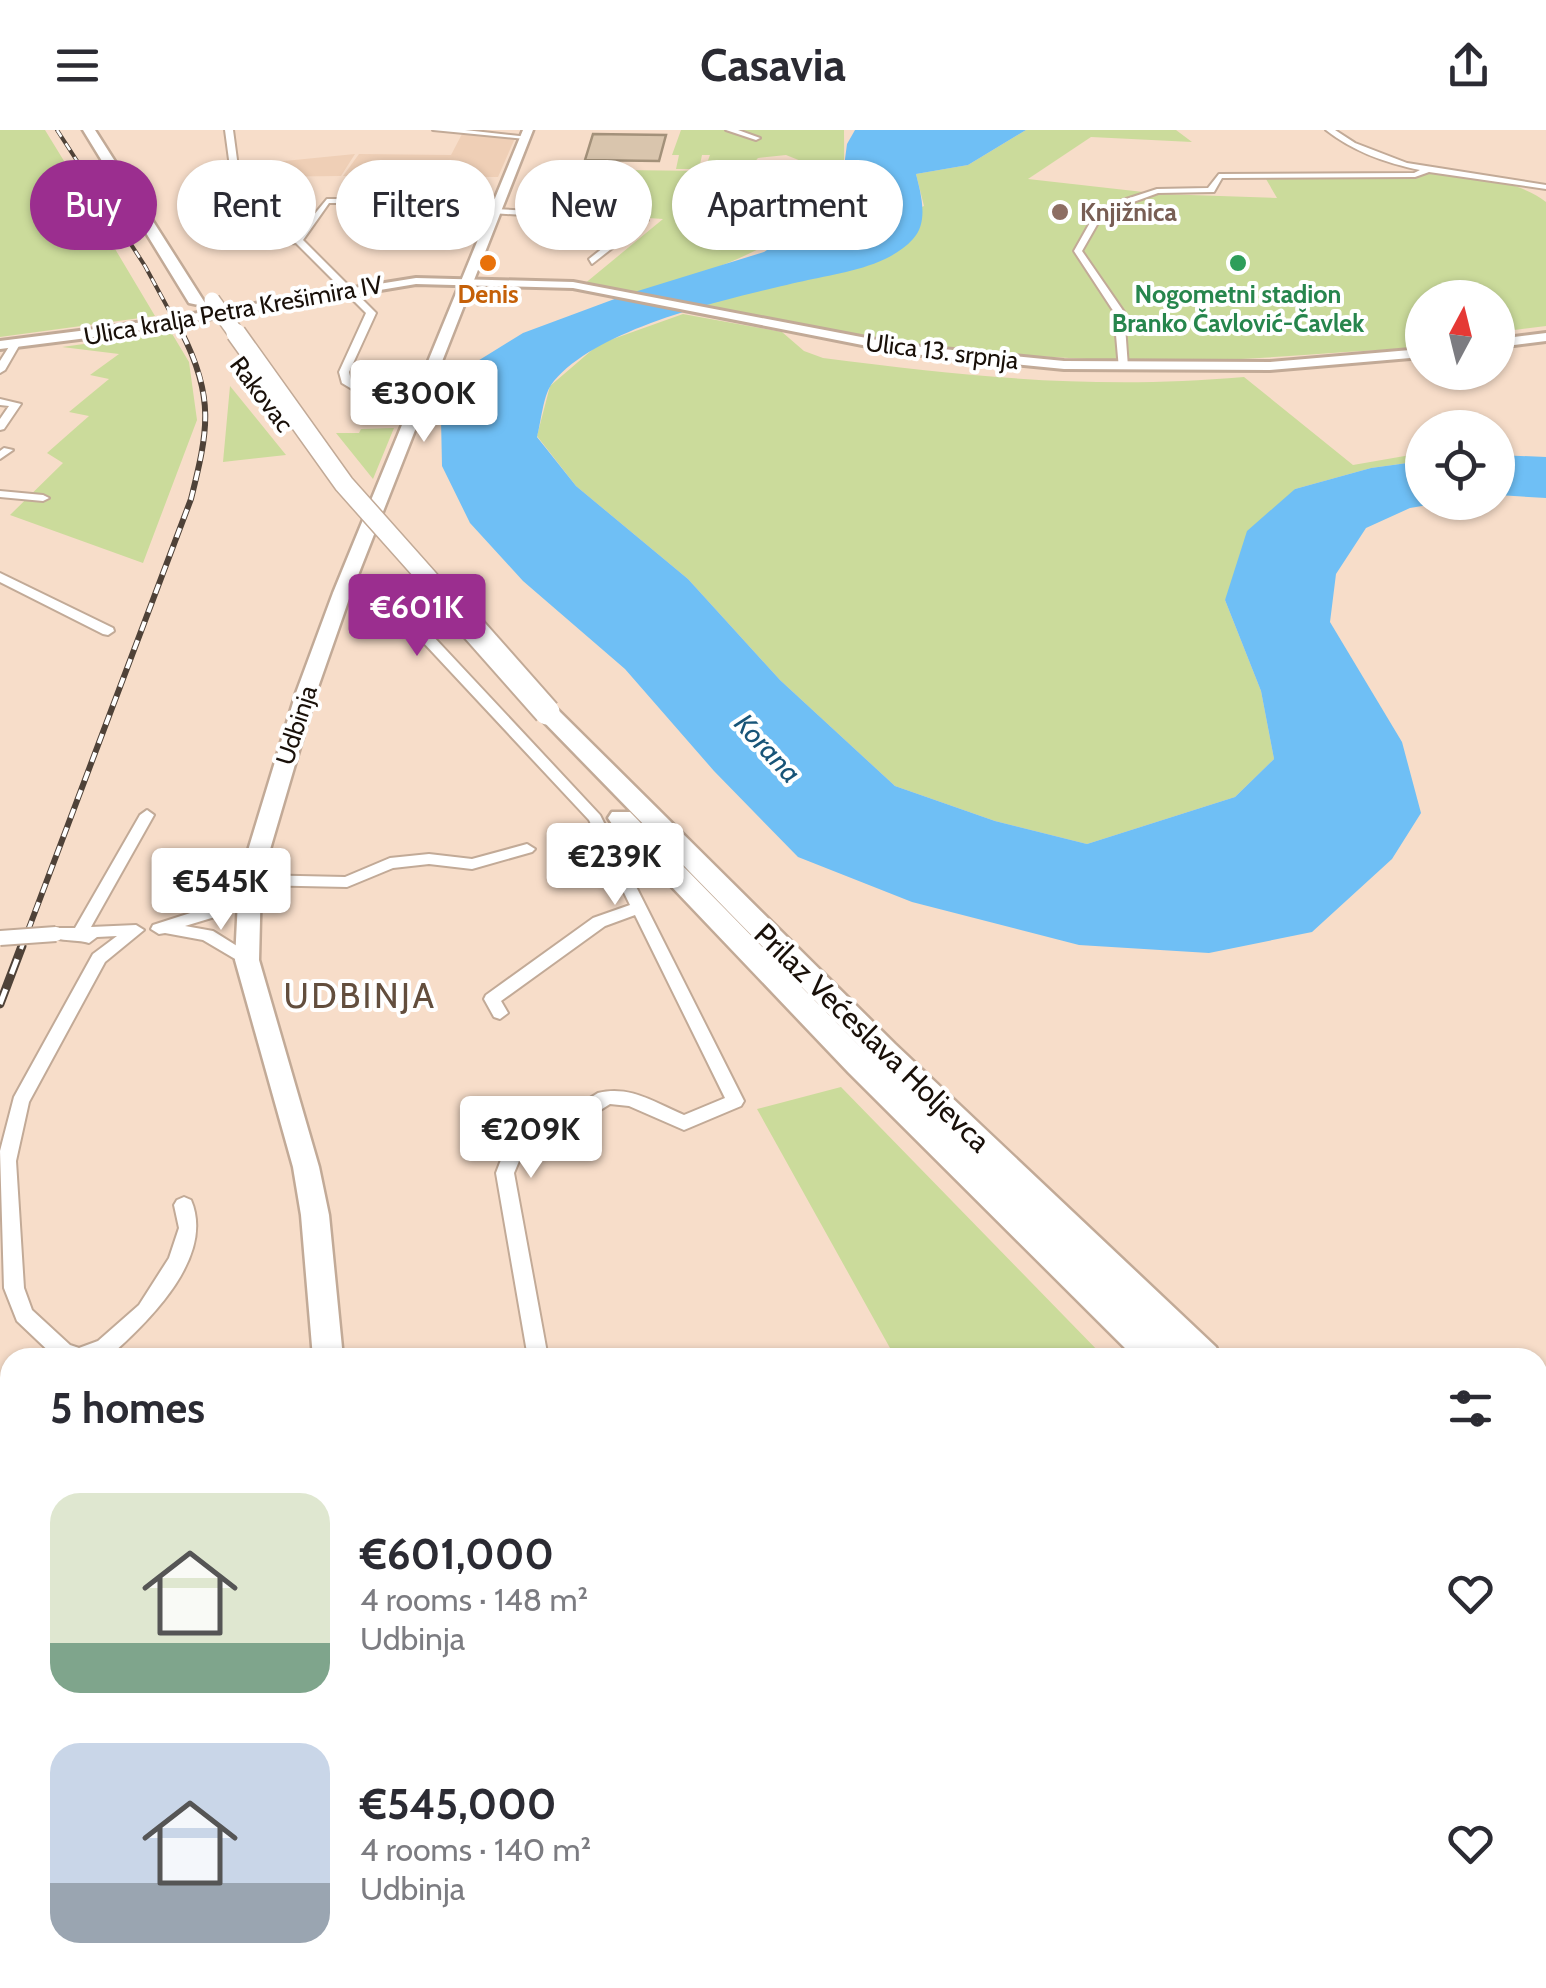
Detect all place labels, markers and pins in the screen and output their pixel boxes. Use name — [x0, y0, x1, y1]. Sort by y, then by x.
place label: Knjižnica — [1080, 197, 1177, 227]
marker: Knjižnica — [1049, 201, 1071, 223]
marker: Denis — [477, 252, 499, 274]
marker: Nogometni stadion Branko Čavlović-Čavlek — [1227, 252, 1249, 274]
place label: Denis — [457, 279, 519, 309]
place label: Nogometni stadion Branko Čavlović-Čavlek — [1112, 279, 1364, 338]
pin: €300K — [354, 360, 494, 445]
pin: €601K — [347, 574, 487, 659]
pin: €239K — [545, 823, 685, 908]
pin: €545K — [151, 848, 291, 933]
pin: €209K — [461, 1096, 601, 1181]

